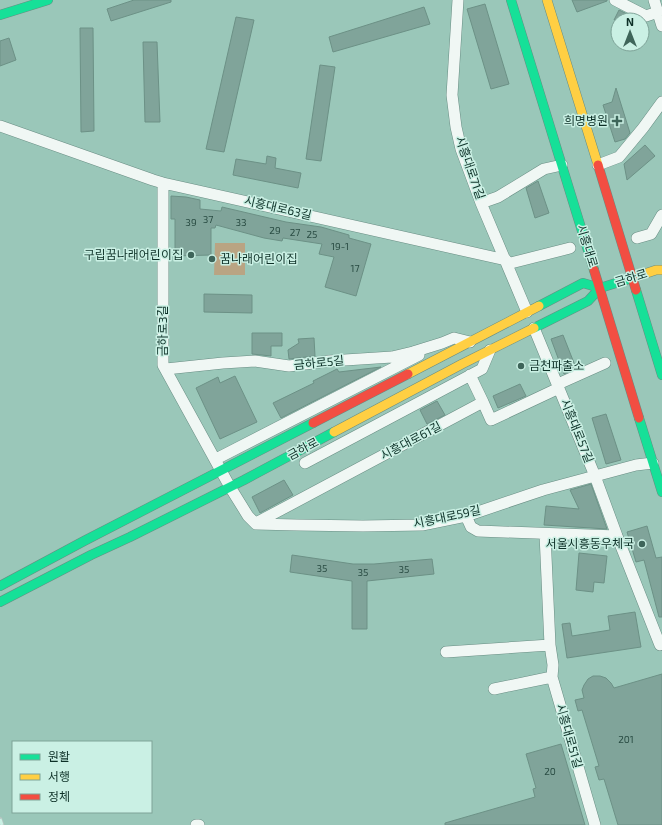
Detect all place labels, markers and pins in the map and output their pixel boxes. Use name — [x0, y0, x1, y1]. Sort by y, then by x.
place label: 희명병원 — [564, 113, 608, 127]
marker: 희명병원 — [611, 115, 623, 127]
place label: 구립꿈나래어린이집 — [84, 247, 183, 261]
marker: 구립꿈나래어린이집 — [186, 250, 196, 260]
place label: 꿈나래어린이집 — [220, 251, 297, 265]
marker: 꿈나래어린이집 — [207, 254, 217, 264]
place label: 금천파출소 — [529, 358, 584, 372]
marker: 금천파출소 — [516, 361, 526, 371]
place label: 서울시흥동우체국 — [546, 536, 634, 550]
marker: 서울시흥동우체국 — [637, 539, 647, 549]

